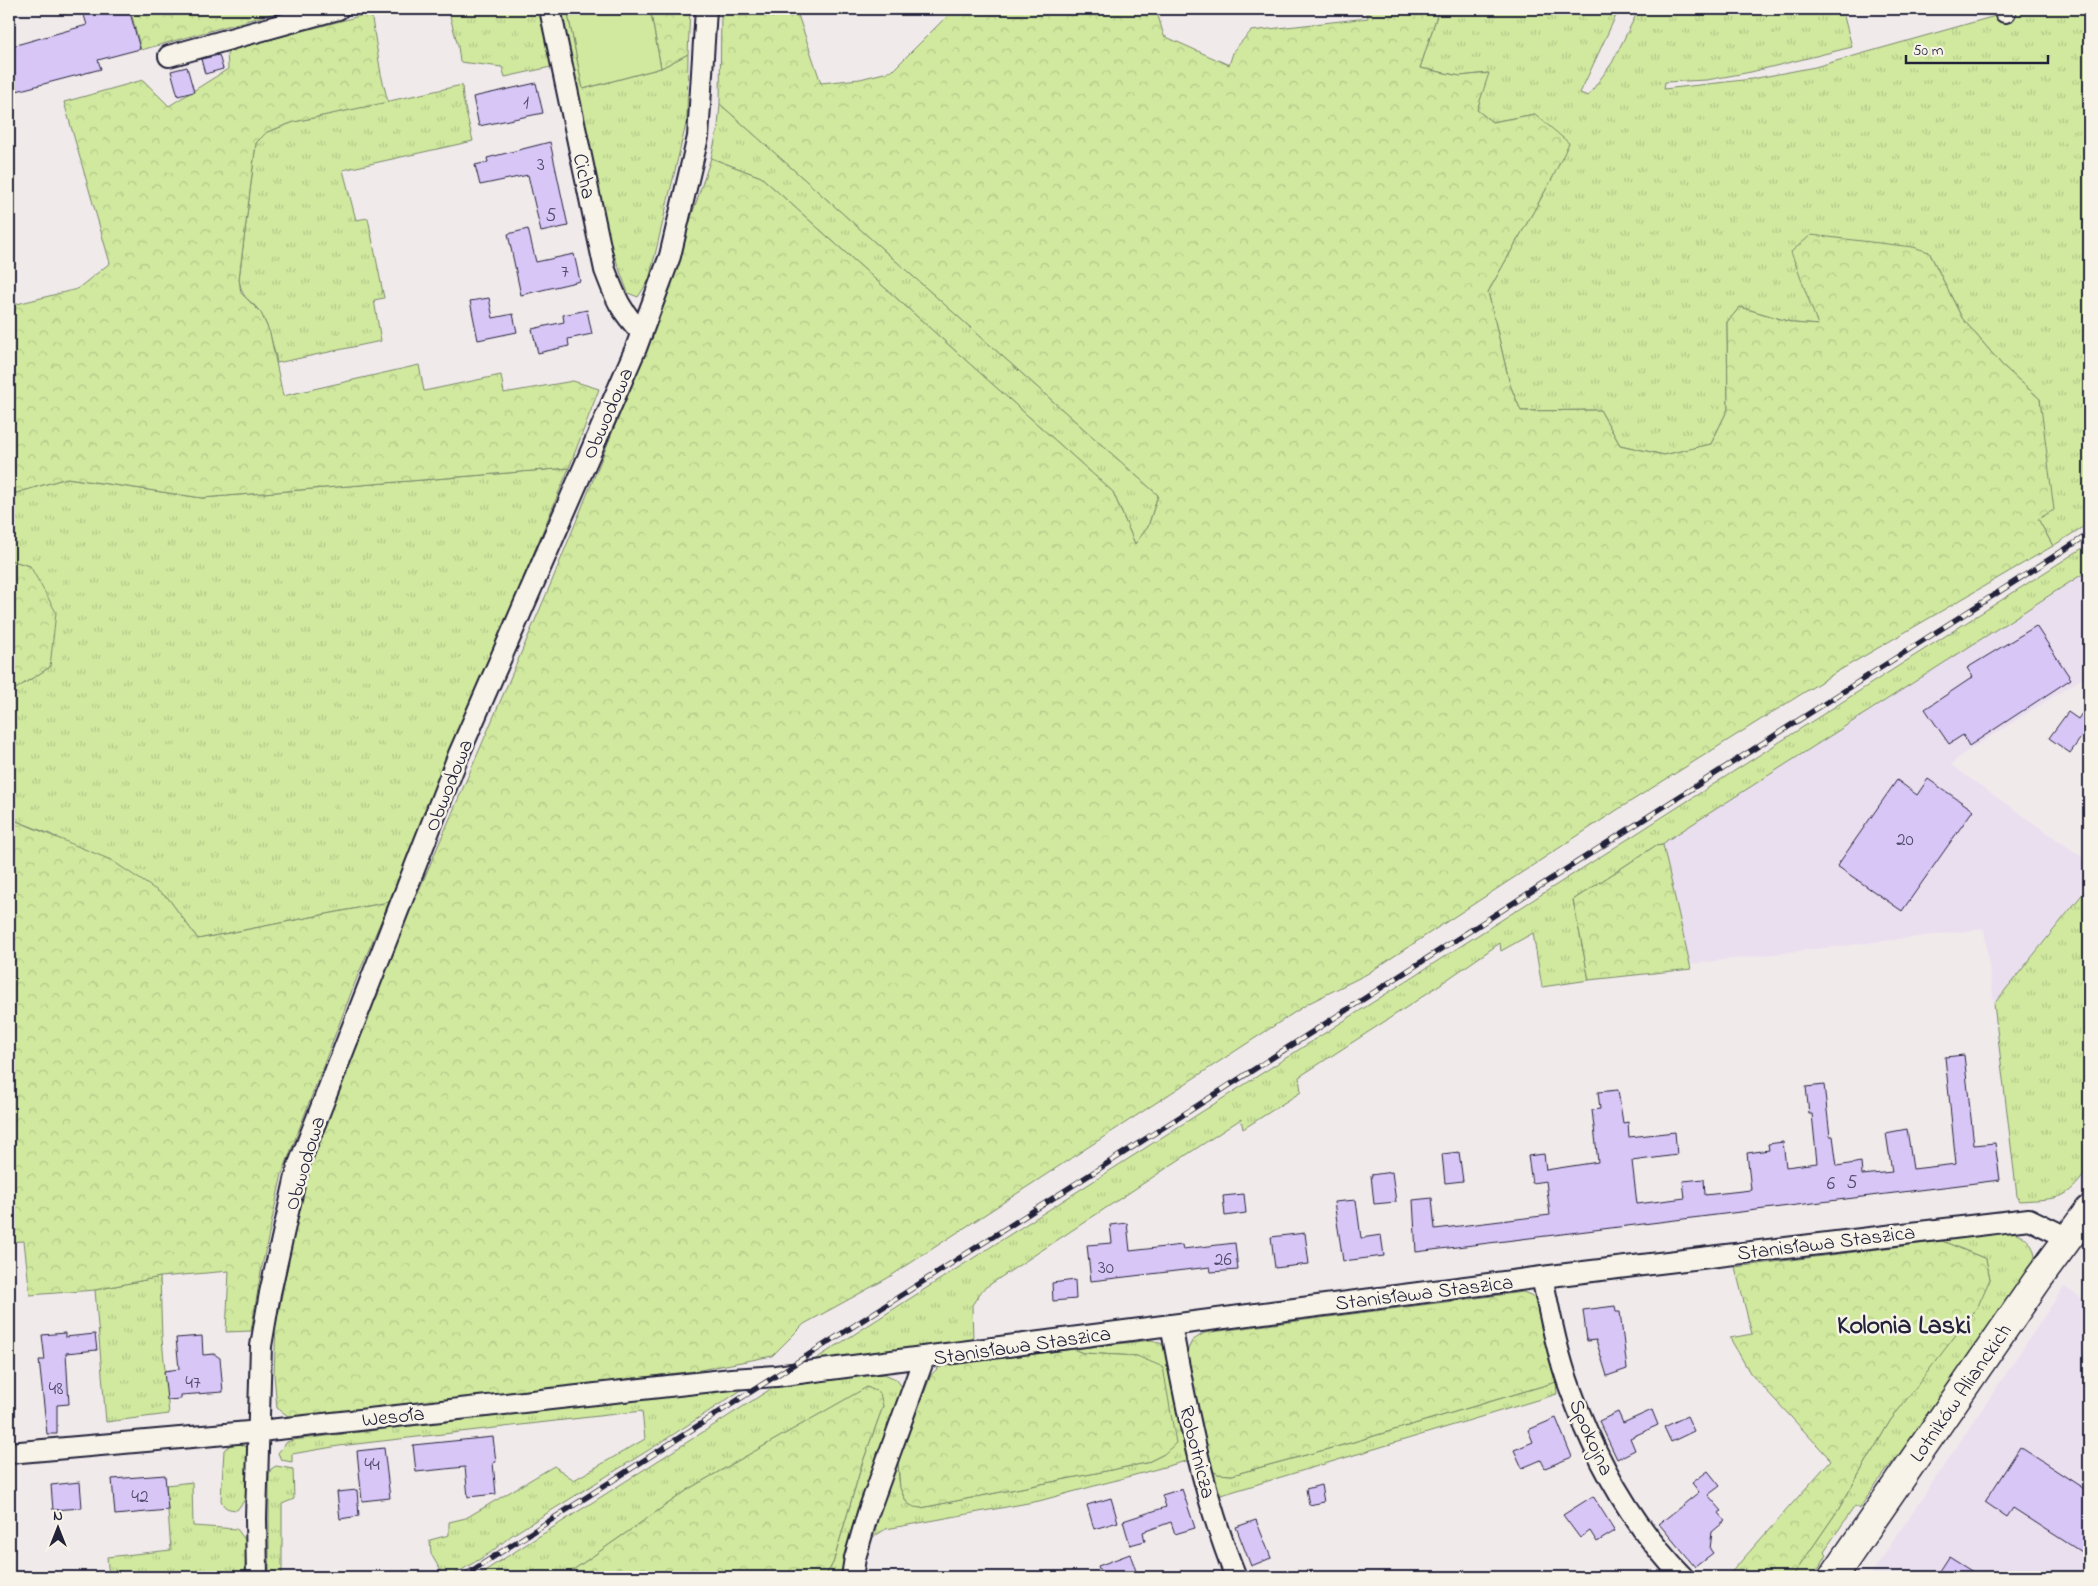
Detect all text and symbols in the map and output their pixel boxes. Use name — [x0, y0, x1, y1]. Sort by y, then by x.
scale bar — [1906, 32, 2048, 64]
text: 50 m — [1913, 40, 1944, 62]
house number: 1 — [523, 90, 529, 117]
street label: Cicha — [564, 151, 602, 202]
house number: 3 — [537, 152, 545, 179]
house number: 5 — [546, 203, 557, 230]
house number: 7 — [561, 259, 569, 286]
street label: Obwodowa — [575, 363, 642, 464]
street label: Obwodowa — [418, 735, 482, 836]
house number: 20 — [1896, 827, 1914, 854]
street label: Obwodowa — [277, 1113, 334, 1214]
house number: 5 — [1847, 1170, 1858, 1197]
house number: 6 — [1827, 1171, 1835, 1198]
street label: Stanisława Staszica — [1736, 1218, 1917, 1270]
house number: 26 — [1214, 1247, 1232, 1274]
house number: 30 — [1098, 1255, 1114, 1282]
street label: Stanisława Staszica — [1334, 1268, 1515, 1320]
district label: Kolonia Laski — [1837, 1308, 1971, 1346]
street label: Lotników Alianckich — [1903, 1318, 2020, 1469]
street label: Stanisława Staszica — [932, 1320, 1113, 1374]
house number: 47 — [185, 1370, 201, 1397]
house number: 48 — [49, 1376, 63, 1403]
street label: Spokojna — [1560, 1395, 1620, 1481]
street label: Wesoła — [360, 1400, 426, 1436]
street label: Robotnicza — [1170, 1403, 1222, 1502]
house number: 44 — [364, 1452, 380, 1479]
house number: 42 — [131, 1484, 149, 1511]
north arrow — [32, 1504, 82, 1554]
text: N — [53, 1506, 63, 1527]

